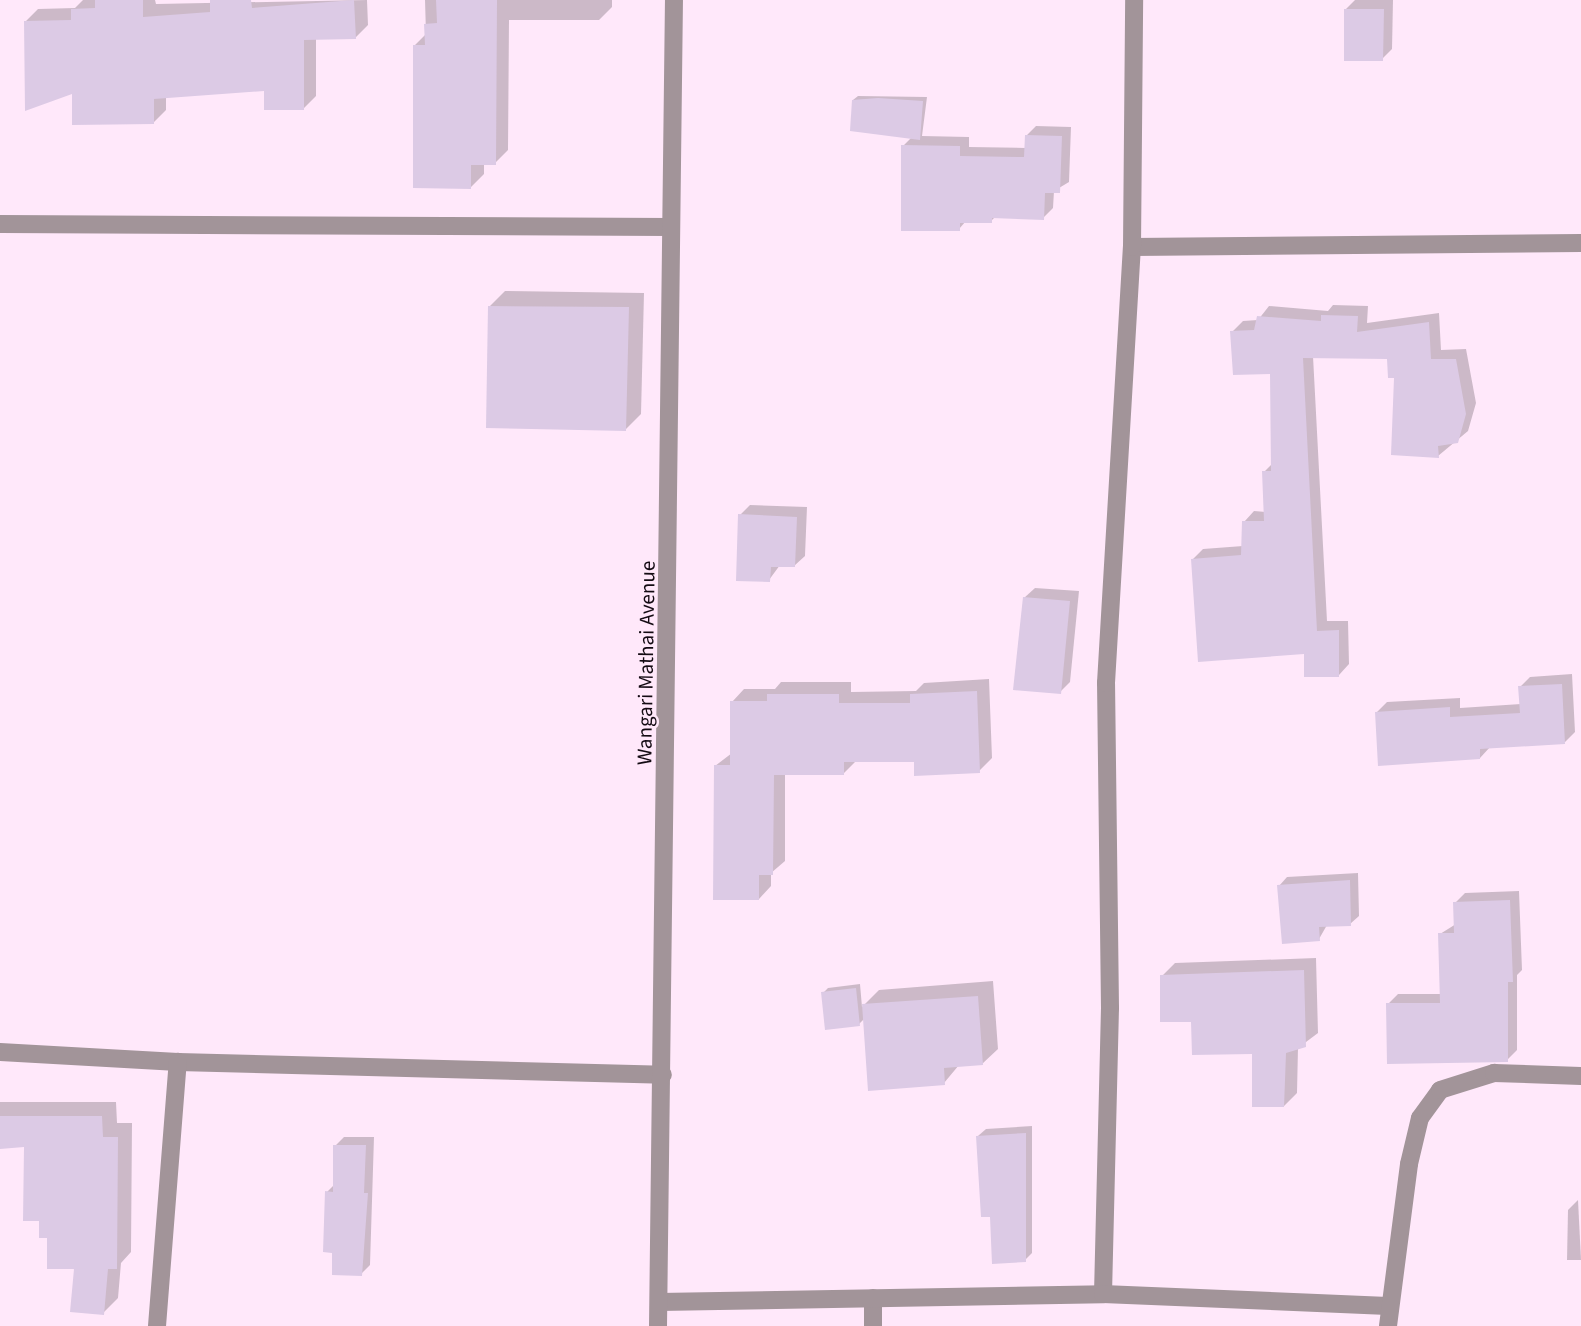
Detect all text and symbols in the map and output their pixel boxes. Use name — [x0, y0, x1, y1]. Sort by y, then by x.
street label: Wangari Mathai Avenue — [632, 561, 660, 765]

